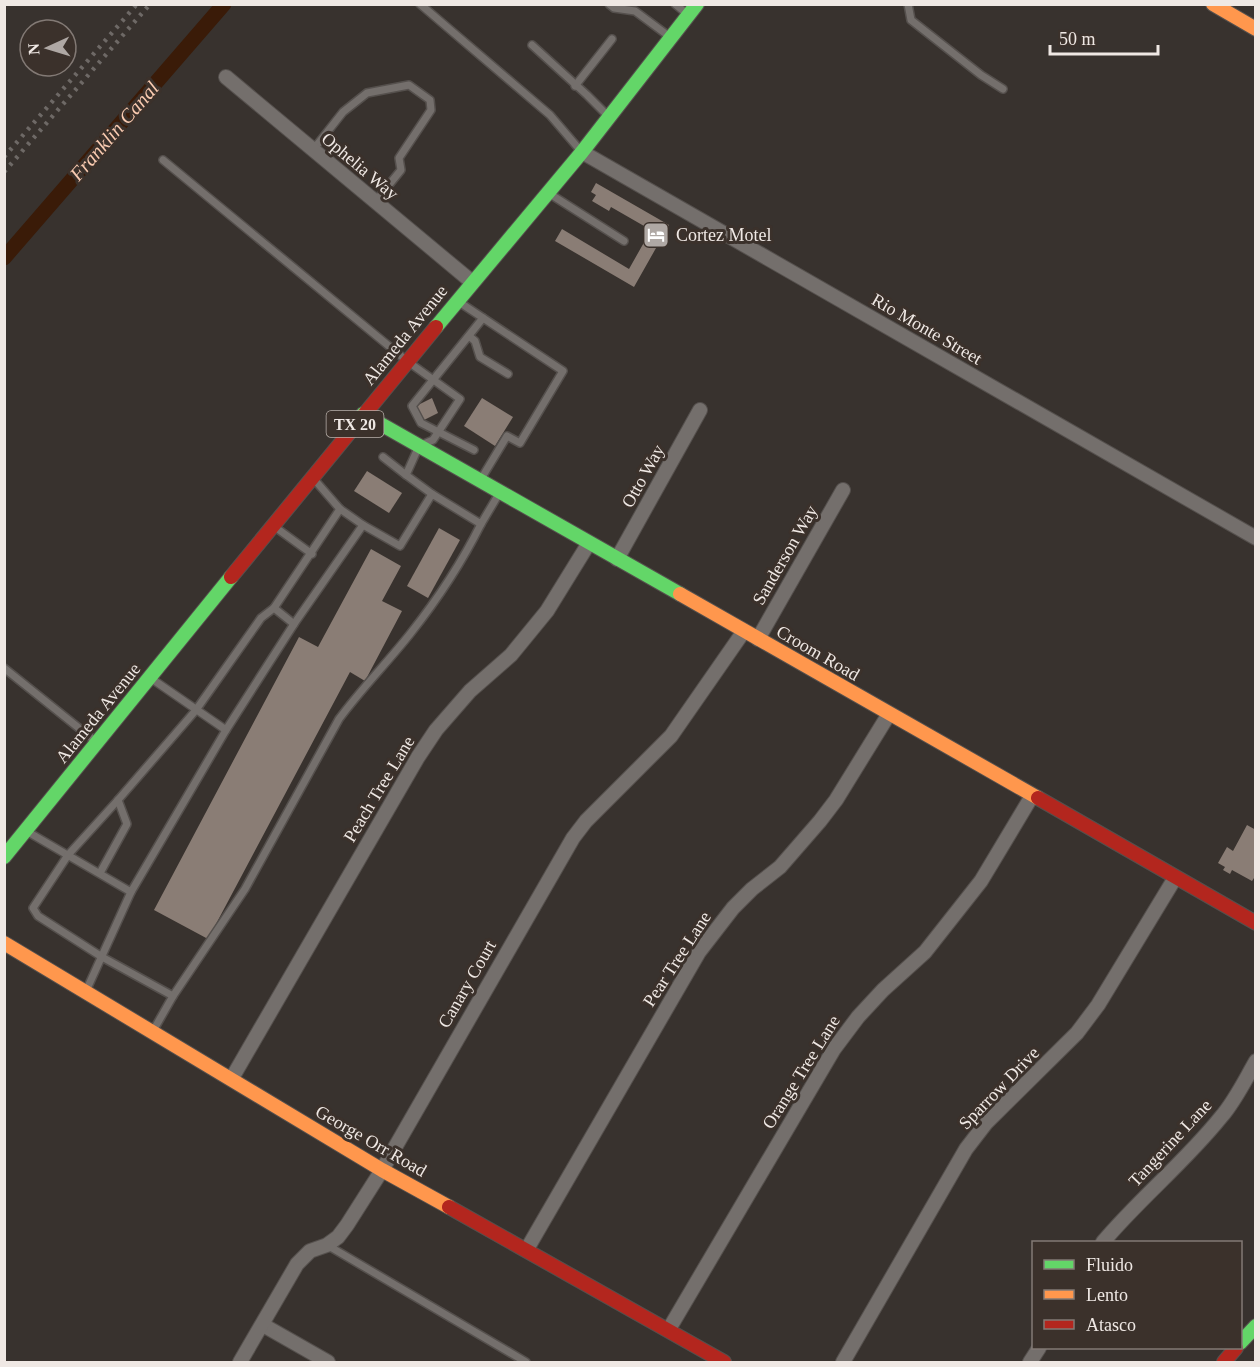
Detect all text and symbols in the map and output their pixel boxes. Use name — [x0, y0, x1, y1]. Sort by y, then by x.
north arrow — [18, 18, 78, 78]
scale bar — [1050, 18, 1158, 56]
text: 50 m — [1059, 29, 1096, 49]
text: N — [25, 42, 42, 55]
water label: Franklin Canal — [64, 77, 163, 186]
street label: Ophelia Way — [318, 128, 402, 204]
hotel icon: Cortez Motel — [641, 220, 671, 250]
place label: Cortez Motel — [676, 225, 771, 245]
street label: Alameda Avenue — [358, 281, 452, 389]
street label: Rio Monte Street — [868, 289, 986, 369]
road number: TX 20 — [326, 411, 384, 437]
street label: Otto Way — [618, 441, 668, 511]
street label: Sanderson Way — [748, 502, 822, 608]
street label: Croom Road — [773, 621, 863, 685]
street label: Alameda Avenue — [51, 659, 145, 767]
street label: Peach Tree Lane — [340, 732, 418, 846]
street label: Pear Tree Lane — [639, 908, 715, 1010]
street label: Canary Court — [434, 937, 500, 1031]
street label: Orange Tree Lane — [758, 1012, 844, 1132]
street label: Sparrow Drive — [955, 1043, 1043, 1133]
street label: Tangerine Lane — [1124, 1095, 1216, 1191]
street label: George Orr Road — [312, 1101, 430, 1181]
legend — [1032, 1241, 1242, 1349]
text: Fluido — [1086, 1255, 1133, 1275]
text: Lento — [1086, 1285, 1128, 1305]
text: Atasco — [1086, 1315, 1136, 1335]

